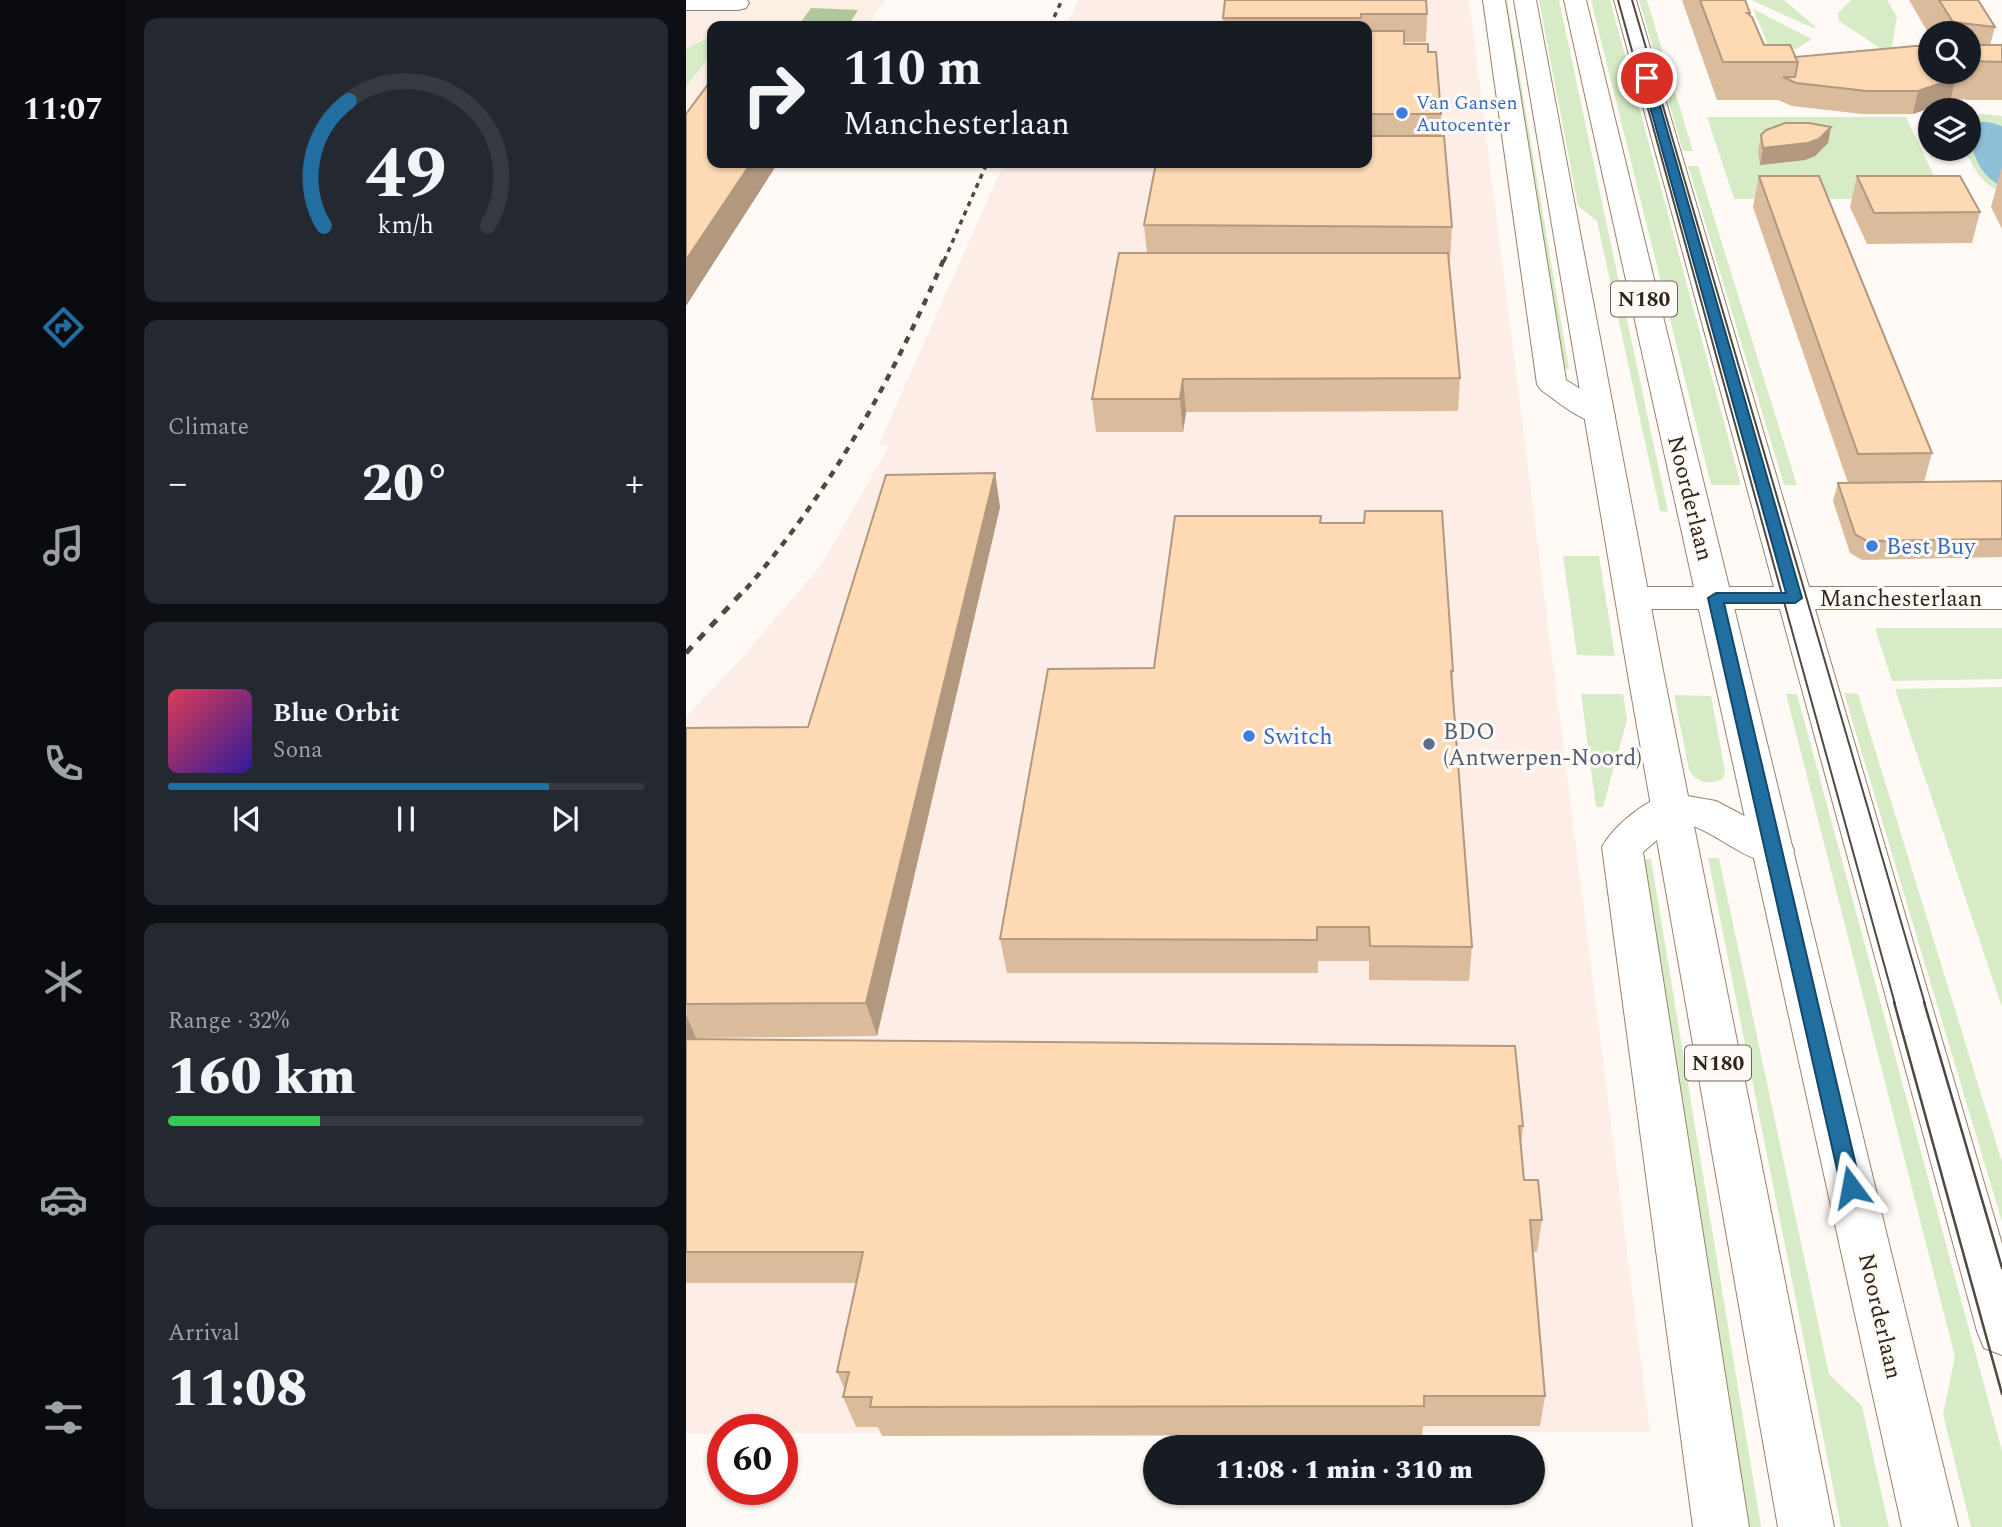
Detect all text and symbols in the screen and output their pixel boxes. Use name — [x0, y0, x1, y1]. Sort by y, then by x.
map controls — [1918, 21, 1981, 161]
button: search — [1918, 21, 1981, 84]
text: 110 m — [843, 32, 982, 107]
pin — [1617, 48, 1677, 108]
icon: right — [728, 49, 819, 140]
icon: arrive — [1628, 59, 1666, 97]
text: 11:07 — [23, 85, 103, 134]
place label: Van Gansen Autocenter — [1416, 89, 1518, 140]
button: layers — [1918, 98, 1981, 161]
text: Manchesterlaan — [843, 100, 1070, 149]
marker: Van Gansen Autocenter — [1394, 105, 1410, 121]
text: 49 — [365, 119, 447, 230]
text: km/h — [378, 207, 434, 245]
road number: N180 — [1611, 282, 1677, 316]
icon: directions — [39, 303, 88, 352]
text: Climate — [168, 410, 249, 445]
street label: Noorderlaan — [1657, 432, 1722, 565]
text: 20° — [362, 445, 450, 524]
text: − — [168, 455, 187, 513]
text: + — [625, 455, 644, 513]
icon: music — [39, 521, 88, 570]
place label: Best Buy — [1886, 530, 1976, 565]
marker: Best Buy — [1864, 538, 1880, 554]
street label: Manchesterlaan — [1820, 582, 1982, 617]
text: Blue Orbit — [273, 693, 400, 733]
place label: BDO (Antwerpen-Noord) — [1443, 715, 1642, 776]
place label: Switch — [1263, 720, 1333, 755]
marker: Switch — [1241, 728, 1257, 744]
text: Sona — [273, 733, 323, 768]
marker: BDO (Antwerpen-Noord) — [1421, 736, 1437, 752]
icon: phone — [39, 739, 88, 788]
icon: previous — [228, 800, 266, 838]
icon: pause — [387, 800, 425, 838]
icon: next — [546, 800, 584, 838]
icon: climate — [39, 957, 88, 1006]
text: Range · 32% — [168, 1004, 289, 1039]
text: 160 km — [168, 1038, 356, 1117]
road number: N180 — [1685, 1046, 1751, 1080]
position arrow — [1814, 1150, 1888, 1224]
icon: car — [39, 1175, 88, 1224]
street label: Noorderlaan — [1848, 1250, 1911, 1383]
text: Arrival — [168, 1316, 240, 1351]
text: 11:08 — [168, 1350, 307, 1429]
icon: filters — [39, 1393, 88, 1442]
speed limit sign: 60 — [707, 1414, 798, 1505]
text: 11:08 · 1 min · 310 m — [1215, 1450, 1473, 1490]

